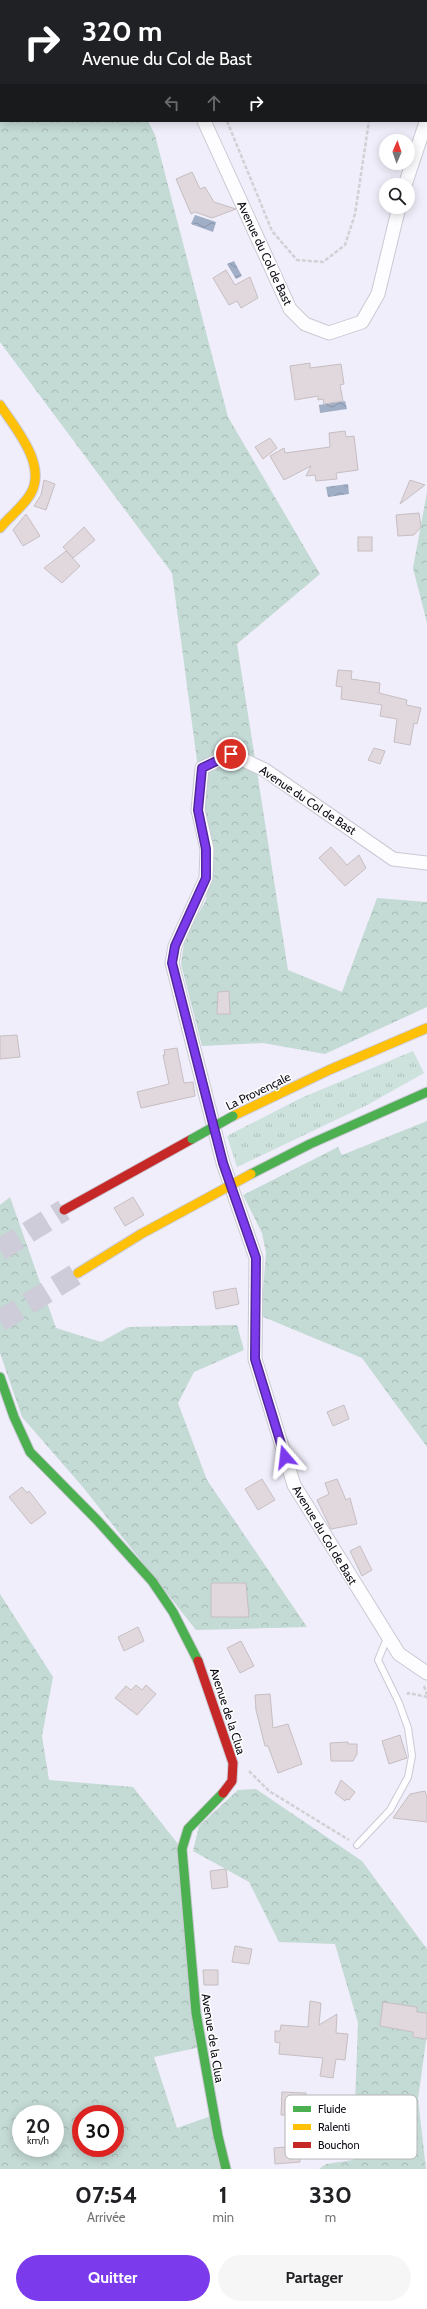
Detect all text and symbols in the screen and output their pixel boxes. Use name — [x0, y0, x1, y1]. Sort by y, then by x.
text: 320 m — [82, 14, 162, 48]
icon: right — [16, 16, 68, 68]
text: Avenue du Col de Bast — [82, 48, 252, 70]
icon: left — [161, 92, 183, 114]
icon: ahead — [203, 92, 225, 114]
icon: right — [245, 92, 267, 114]
north arrow — [379, 134, 415, 170]
map controls — [379, 134, 415, 214]
button: search — [379, 178, 415, 214]
street label: Avenue du Col de Bast — [234, 199, 296, 307]
pin — [214, 737, 248, 771]
icon: arrive — [220, 743, 242, 765]
street label: Avenue du Col de Bast — [257, 762, 359, 838]
street label: La Provençale — [223, 1069, 293, 1113]
position arrow — [264, 1436, 306, 1478]
street label: Avenue du Col de Bast — [289, 1483, 361, 1587]
street label: Avenue de la Clua — [207, 1666, 249, 1756]
street label: Avenue de la Clua — [199, 1992, 227, 2084]
legend — [285, 2095, 417, 2159]
text: Fluide — [318, 2102, 347, 2116]
speed limit sign: 30 — [72, 2105, 124, 2157]
text: 20 — [26, 2114, 50, 2138]
text: Ralenti — [318, 2120, 350, 2134]
text: km/h — [27, 2134, 49, 2147]
text: Bouchon — [318, 2138, 360, 2152]
text: 07:54 — [75, 2180, 137, 2209]
text: 1 — [219, 2180, 228, 2209]
text: 330 — [309, 2180, 352, 2209]
text: Arrivée — [87, 2209, 126, 2225]
text: min — [213, 2209, 234, 2225]
text: m — [325, 2209, 336, 2225]
button: Quitter — [16, 2255, 210, 2301]
button: Partager — [218, 2255, 411, 2301]

